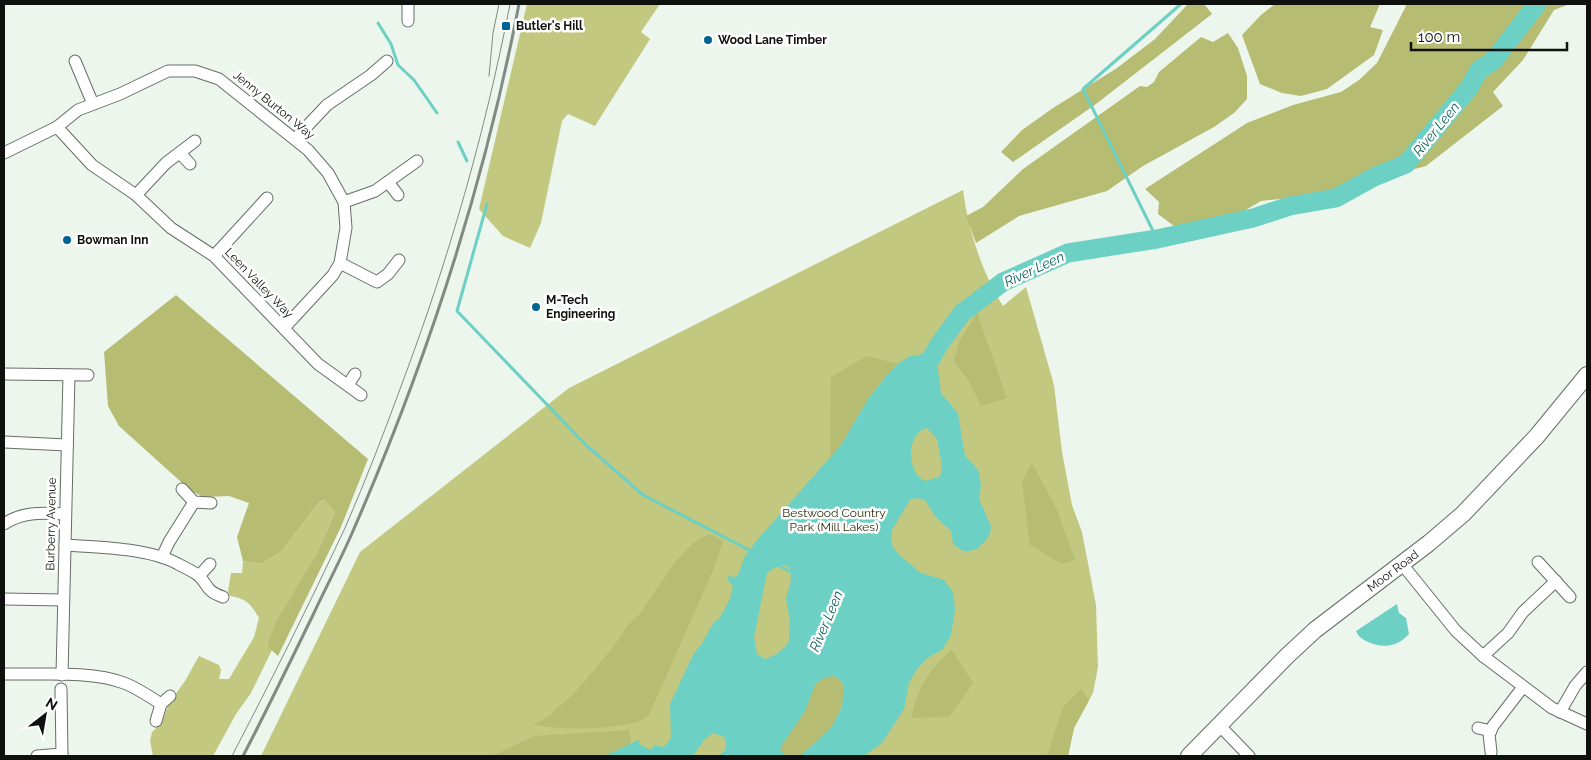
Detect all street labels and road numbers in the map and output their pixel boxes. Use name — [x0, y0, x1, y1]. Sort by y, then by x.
street label: Jenny Burton Way — [230, 68, 318, 142]
street label: Leen Valley Way — [222, 245, 296, 321]
street label: Burberry Avenue — [43, 477, 59, 571]
street label: Moor Road — [1365, 547, 1421, 595]

